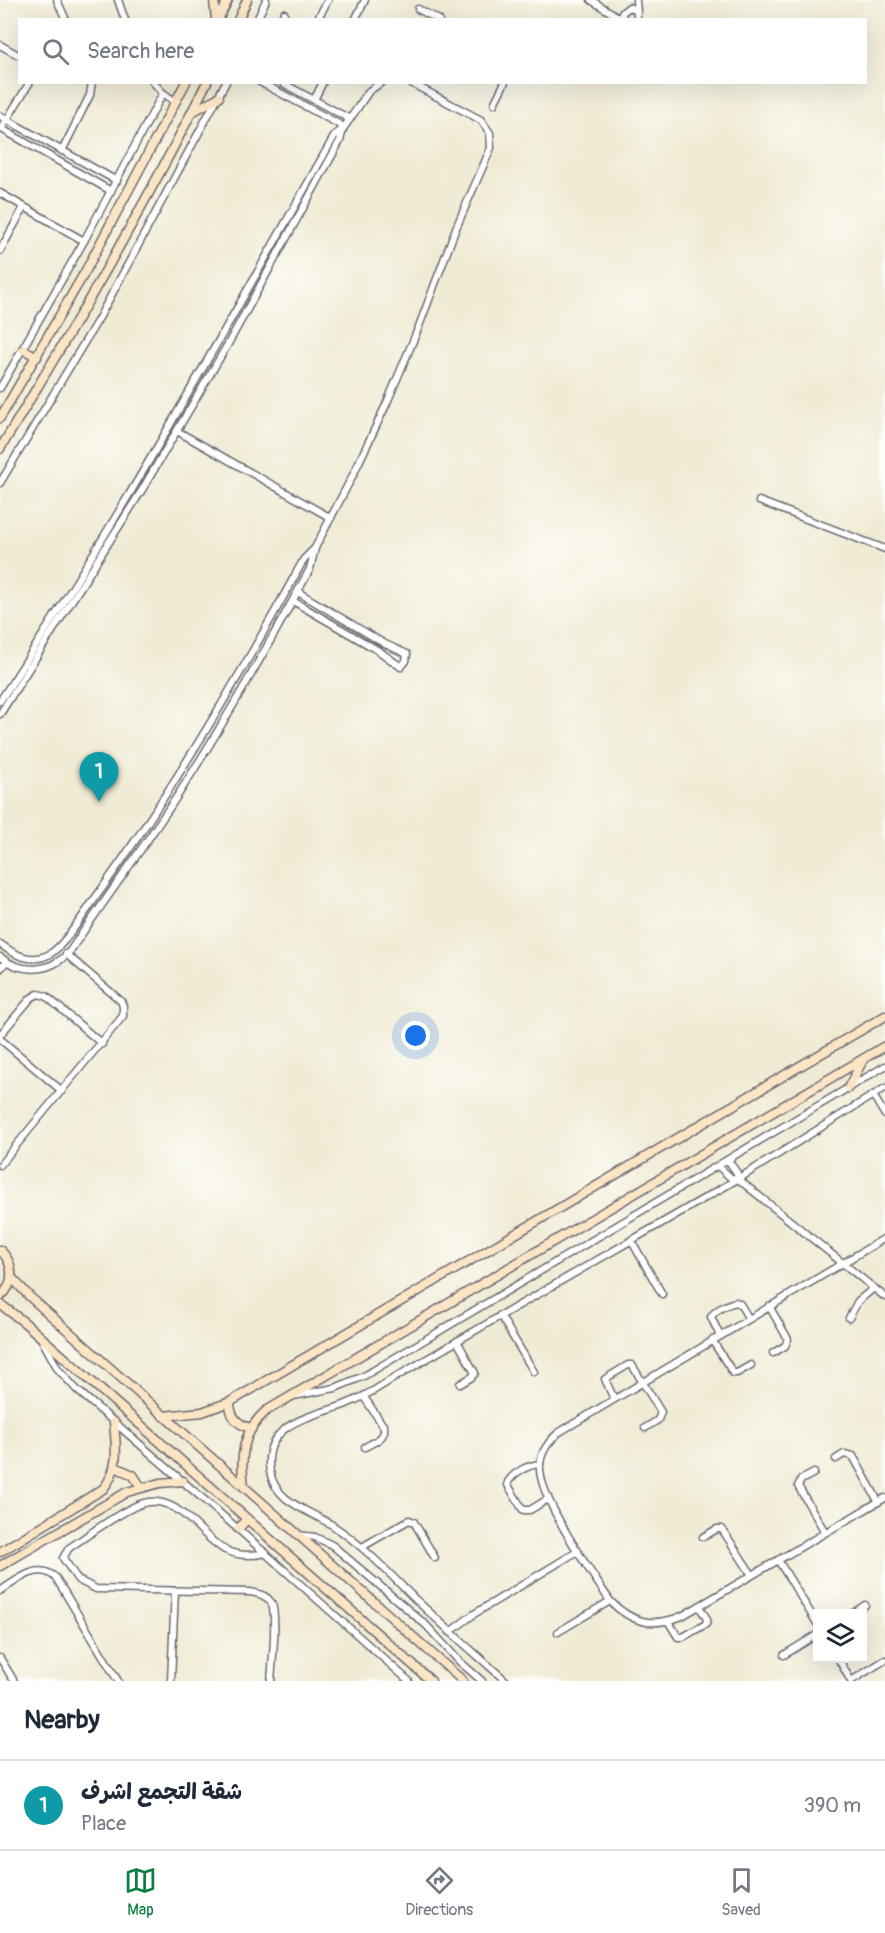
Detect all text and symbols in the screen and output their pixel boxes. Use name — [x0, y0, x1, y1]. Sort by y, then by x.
search box — [18, 18, 867, 84]
icon: search — [39, 35, 72, 68]
text: Search here — [87, 37, 194, 65]
pin: 1 — [80, 752, 118, 802]
your location — [401, 1021, 430, 1050]
map controls — [813, 1609, 867, 1663]
button: layers — [813, 1609, 867, 1663]
text: Nearby — [24, 1704, 100, 1736]
text: شقة التجمع اشرف — [81, 1778, 242, 1806]
text: 1 — [40, 1793, 47, 1818]
text: 390 m — [804, 1793, 861, 1818]
text: Place — [81, 1811, 126, 1836]
tab: Map — [124, 1864, 157, 1920]
tab: Directions — [405, 1864, 473, 1920]
tab: Saved — [721, 1864, 761, 1920]

